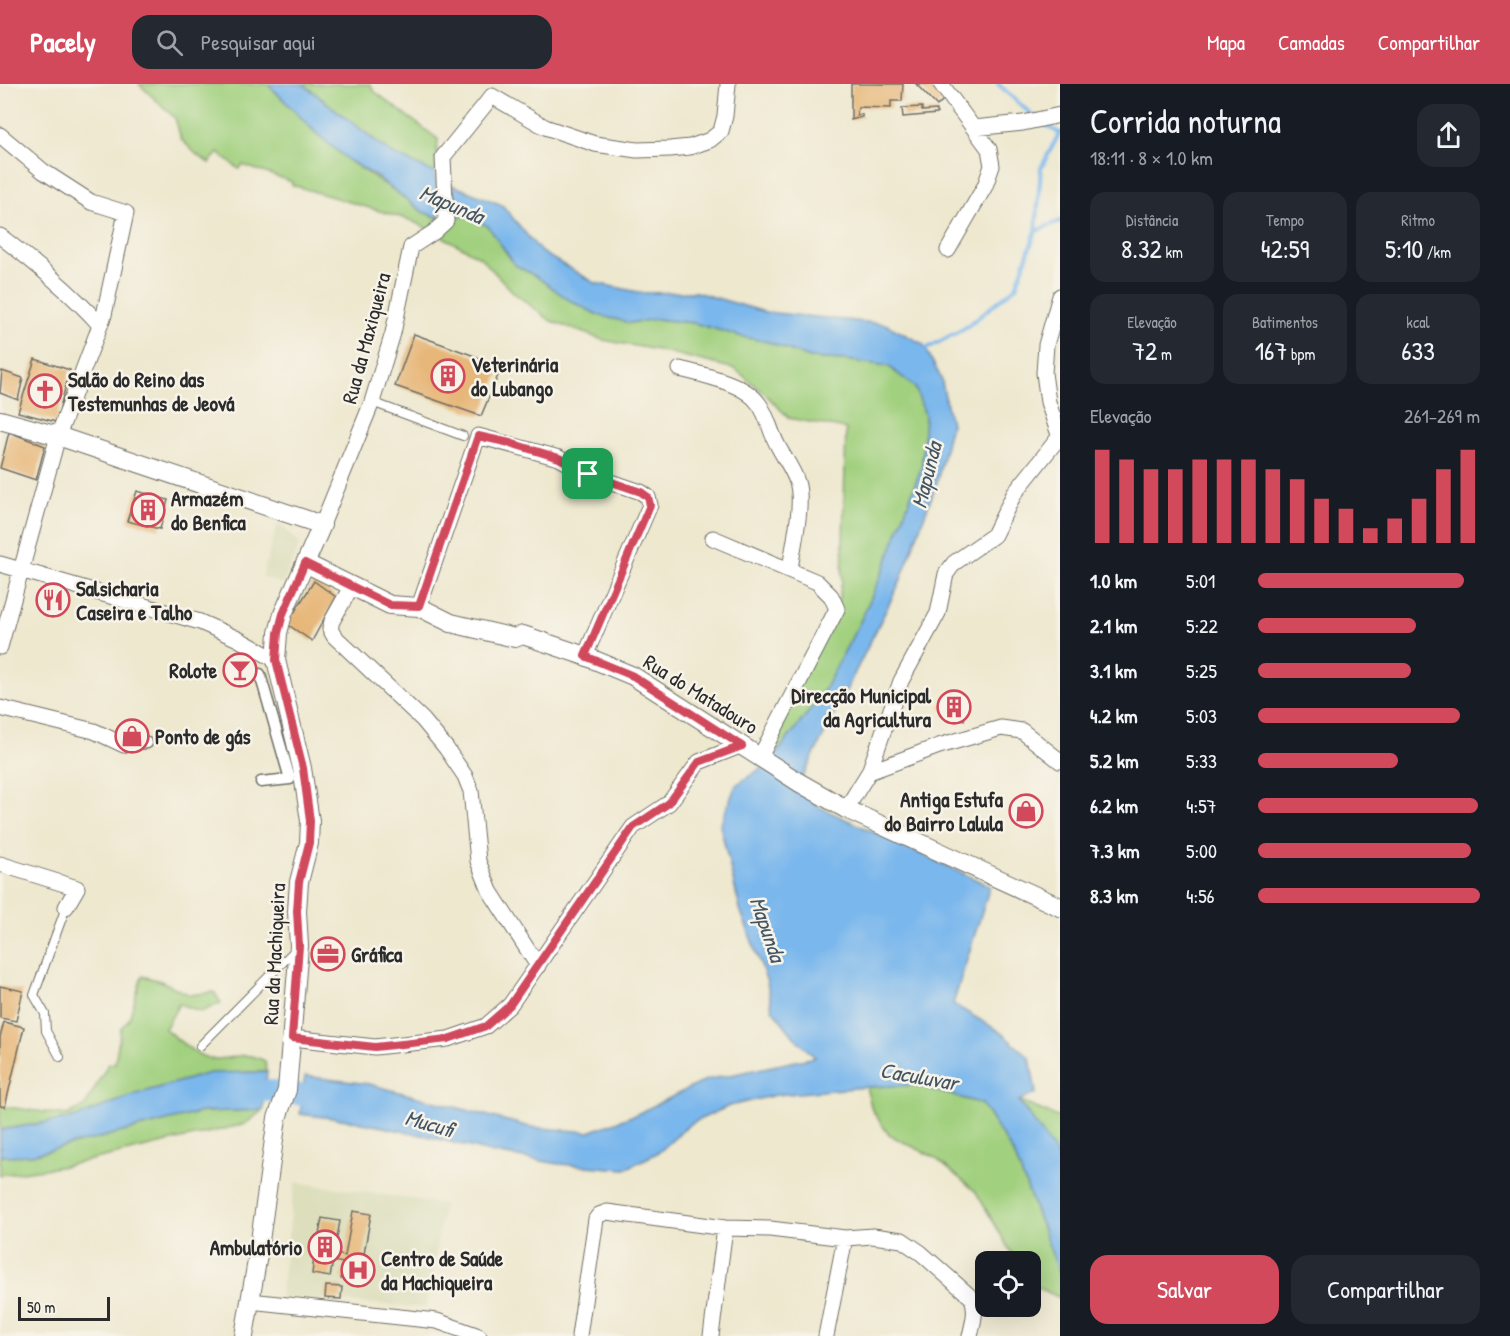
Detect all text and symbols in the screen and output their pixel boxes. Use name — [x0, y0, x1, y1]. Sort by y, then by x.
search box — [132, 15, 552, 69]
text: Pacely — [30, 23, 96, 61]
icon: search — [153, 26, 186, 59]
text: Pesquisar aqui — [201, 27, 316, 57]
text: Mapa — [1207, 28, 1245, 57]
text: Camadas — [1278, 28, 1345, 57]
text: Compartilhar — [1378, 28, 1480, 57]
text: Corrida noturna — [1090, 99, 1281, 143]
button: share — [1417, 104, 1480, 167]
text: 18:11 · 8 × 1.0 km — [1090, 144, 1213, 171]
water label: Mapunda — [415, 177, 491, 232]
text: Distância — [1126, 209, 1178, 231]
text: Tempo — [1266, 209, 1304, 231]
text: Ritmo — [1401, 209, 1435, 231]
text: 8.32 — [1121, 231, 1162, 266]
text: 42:59 — [1261, 231, 1309, 266]
text: 5:10 — [1385, 231, 1423, 266]
text: km — [1162, 241, 1183, 263]
text: /km — [1423, 241, 1451, 263]
street label: Rua da Maxiqueira — [335, 269, 397, 407]
text: Elevação — [1127, 311, 1177, 333]
text: Batimentos — [1252, 311, 1318, 333]
text: kcal — [1406, 311, 1430, 333]
text: 72 — [1132, 333, 1157, 368]
text: 167 — [1255, 333, 1287, 368]
text: 633 — [1401, 333, 1435, 368]
text: m — [1157, 343, 1172, 365]
text: bpm — [1287, 343, 1315, 365]
place label: Veterinária do Lubango — [471, 350, 559, 404]
building icon: Veterinária do Lubango — [430, 358, 466, 394]
place label: Salão do Reino das Testemunhas de Jeová — [67, 365, 235, 418]
church icon: Salão do Reino das Testemunhas de Jeová — [27, 373, 63, 409]
text: Elevação — [1090, 402, 1152, 429]
text: 261–269 m — [1404, 402, 1480, 429]
water label: Mapunda — [903, 437, 949, 511]
pin — [562, 448, 613, 499]
icon: arrive — [571, 457, 604, 490]
place label: Armazém do Benfica — [171, 484, 247, 537]
building icon: Armazém do Benfica — [130, 492, 166, 528]
text: 1.0 km — [1090, 567, 1137, 594]
text: 5:01 — [1186, 567, 1215, 594]
place label: Salsicharia Caseira e Talho — [76, 574, 193, 627]
restaurant icon: Salsicharia Caseira e Talho — [35, 582, 71, 618]
text: 2.1 km — [1090, 612, 1137, 639]
text: 5:22 — [1186, 612, 1218, 639]
street label: Rua do Matadouro — [638, 647, 764, 741]
bar icon: Rolote — [222, 652, 258, 688]
place label: Rolote — [169, 656, 218, 685]
text: 3.1 km — [1090, 657, 1137, 684]
text: 5:25 — [1186, 657, 1217, 684]
place label: Direcção Municipal da Agricultura — [791, 681, 932, 735]
building icon: Direcção Municipal da Agricultura — [936, 689, 972, 725]
text: 4.2 km — [1090, 702, 1138, 729]
text: 5:03 — [1186, 702, 1217, 729]
shop icon: Ponto de gás — [114, 718, 150, 754]
place label: Ponto de gás — [155, 722, 251, 752]
text: 5.2 km — [1090, 747, 1139, 774]
text: 5:33 — [1186, 747, 1217, 774]
place label: Antiga Estufa do Bairro Lalula — [885, 785, 1004, 838]
text: 6.2 km — [1090, 792, 1138, 819]
text: 4:57 — [1186, 792, 1217, 819]
shop icon: Antiga Estufa do Bairro Lalula — [1008, 793, 1044, 829]
text: 7.3 km — [1090, 837, 1140, 864]
text: 5:00 — [1186, 837, 1217, 864]
street label: Rua da Machiqueira — [256, 882, 292, 1026]
text: 8.3 km — [1090, 882, 1138, 909]
text: 4:56 — [1186, 882, 1215, 909]
water label: Mapunda — [743, 892, 794, 968]
office icon: Gráfica — [310, 936, 346, 972]
place label: Gráfica — [351, 940, 403, 969]
water label: Caculuvar — [878, 1054, 963, 1098]
water label: Mucufi — [402, 1102, 460, 1145]
building icon: Ambulatório — [307, 1229, 343, 1265]
place label: Ambulatório — [210, 1233, 303, 1262]
place label: Centro de Saúde da Machiqueira — [381, 1244, 504, 1298]
map controls — [975, 1251, 1041, 1317]
button: locate — [975, 1251, 1041, 1317]
hospital icon: Centro de Saúde da Machiqueira — [340, 1252, 376, 1288]
button: Salvar — [1090, 1255, 1279, 1324]
button: Compartilhar — [1291, 1255, 1480, 1324]
scale bar — [18, 1294, 110, 1322]
text: 50 m — [27, 1296, 56, 1318]

